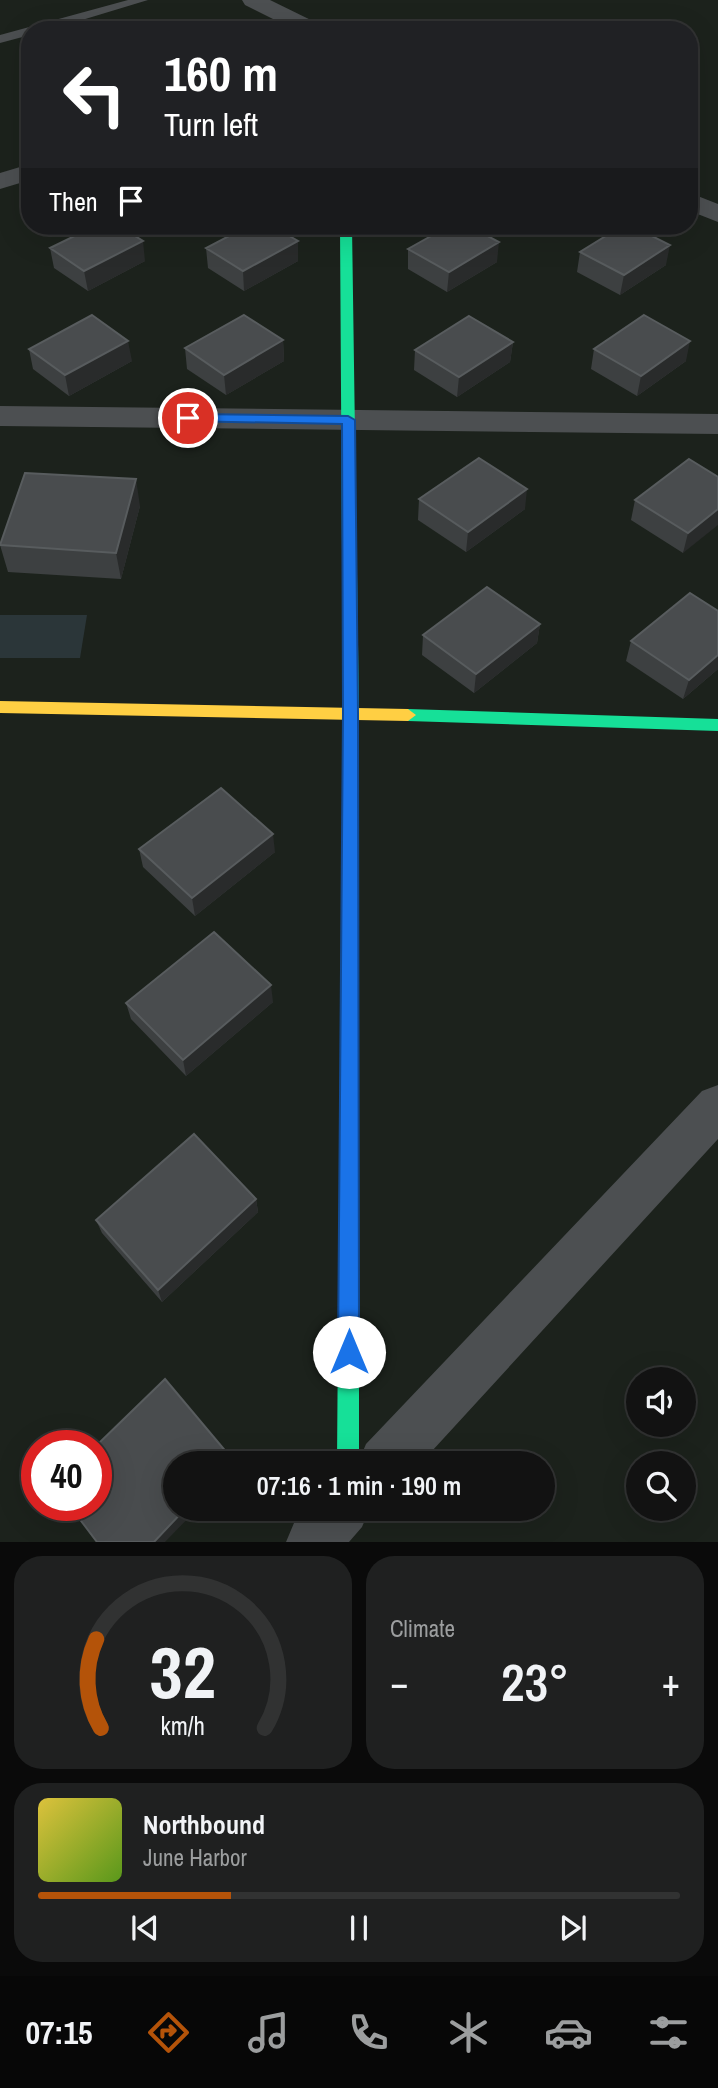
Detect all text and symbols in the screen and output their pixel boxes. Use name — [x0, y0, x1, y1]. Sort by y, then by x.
text: 160 m — [164, 40, 278, 106]
icon: left — [49, 49, 140, 140]
text: Turn left — [164, 103, 258, 146]
icon: arrive — [112, 182, 150, 220]
text: Then — [49, 184, 98, 219]
pin — [158, 388, 218, 448]
icon: arrive — [169, 399, 207, 437]
position arrow — [312, 1315, 386, 1389]
map controls — [626, 1367, 696, 1521]
button: sound — [626, 1367, 696, 1437]
speed limit sign: 40 — [21, 1430, 112, 1521]
button: search — [626, 1451, 696, 1521]
text: 07:16 · 1 min · 190 m — [257, 1468, 461, 1503]
text: Climate — [390, 1613, 455, 1644]
text: 32 — [150, 1624, 216, 1722]
text: 23° — [501, 1647, 569, 1717]
text: − — [390, 1657, 408, 1708]
text: + — [662, 1657, 680, 1708]
text: km/h — [161, 1709, 205, 1743]
text: Northbound — [143, 1807, 265, 1842]
text: June Harbor — [143, 1842, 247, 1873]
icon: previous — [126, 1909, 164, 1947]
icon: pause — [340, 1909, 378, 1947]
icon: next — [554, 1909, 592, 1947]
icon: directions — [144, 2008, 193, 2057]
icon: music — [244, 2008, 293, 2057]
icon: phone — [344, 2008, 393, 2057]
icon: climate — [444, 2008, 493, 2057]
icon: car — [544, 2008, 593, 2057]
icon: filters — [644, 2008, 693, 2057]
text: 07:15 — [25, 2011, 93, 2054]

